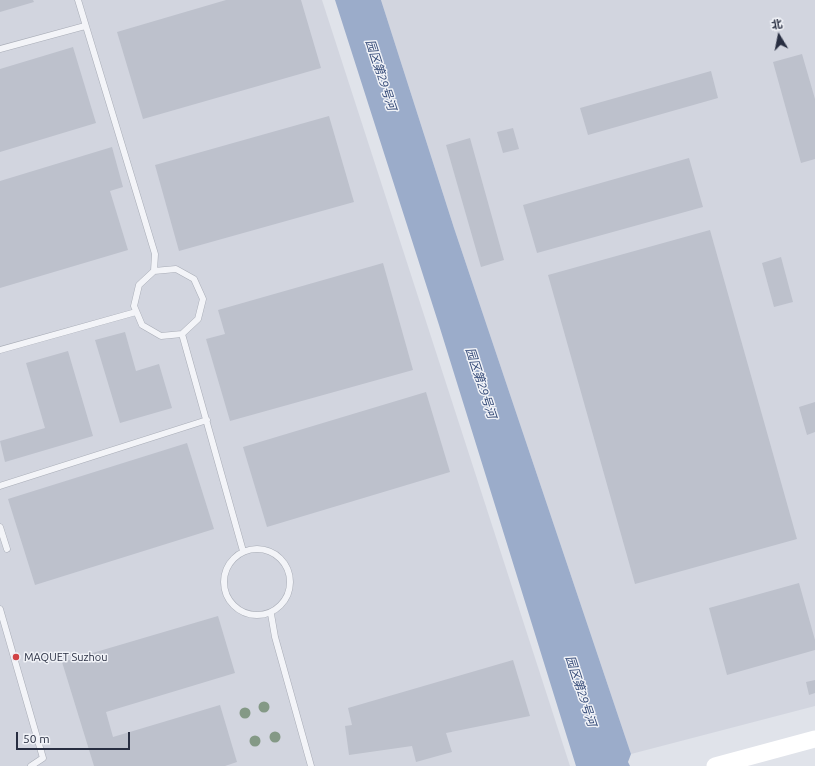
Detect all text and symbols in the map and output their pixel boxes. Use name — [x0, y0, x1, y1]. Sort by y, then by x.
north arrow — [759, 16, 799, 56]
text: 北 — [770, 17, 783, 31]
water label: 园区第29号河 — [363, 38, 399, 112]
water label: 园区第29号河 — [463, 346, 499, 420]
place label: MAQUET Suzhou — [24, 650, 108, 664]
marker: MAQUET Suzhou — [11, 652, 21, 662]
water label: 园区第29号河 — [563, 654, 599, 728]
scale bar — [18, 724, 132, 750]
text: 50 m — [23, 732, 50, 745]

